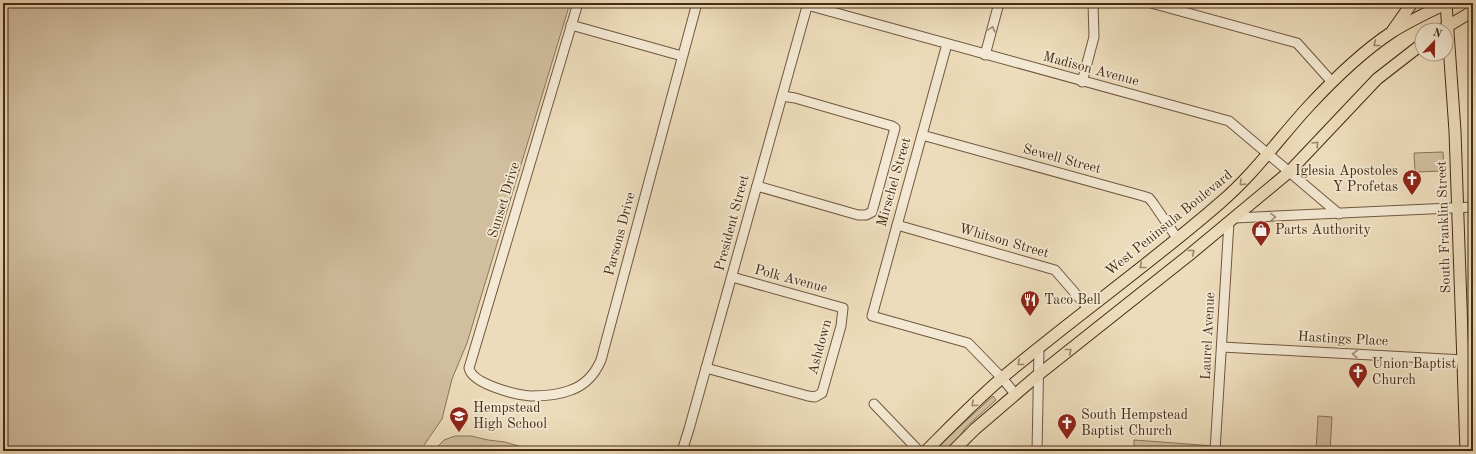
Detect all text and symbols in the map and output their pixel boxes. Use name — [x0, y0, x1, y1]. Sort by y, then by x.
north arrow — [1414, 22, 1454, 62]
one-way arrow — [987, 26, 996, 33]
text: N — [1431, 27, 1444, 41]
one-way arrow — [1374, 39, 1381, 46]
street label: Madison Avenue — [1042, 49, 1140, 89]
street label: Mirschel Street — [875, 136, 913, 228]
one-way arrow — [1311, 141, 1319, 149]
street label: Sewell Street — [1021, 142, 1103, 176]
street label: Sunset Drive — [486, 160, 522, 240]
street label: South Franklin Street — [1435, 160, 1453, 294]
place label: Iglesia Apostoles Y Profetas — [1295, 164, 1398, 194]
street label: West Peninsula Boulevard — [1103, 168, 1235, 278]
church icon: Iglesia Apostoles Y Profetas — [1401, 168, 1423, 196]
street label: President Street — [712, 173, 752, 273]
one-way arrow — [1239, 178, 1247, 186]
street label: Parsons Drive — [602, 191, 638, 277]
one-way arrow — [1270, 212, 1276, 221]
shop icon: Parts Authority — [1250, 219, 1272, 247]
street label: Whitson Street — [957, 221, 1051, 261]
place label: Parts Authority — [1275, 223, 1372, 237]
one-way arrow — [1188, 250, 1195, 257]
one-way arrow — [1139, 261, 1146, 268]
street label: Polk Avenue — [753, 263, 829, 295]
restaurant icon: Taco Bell — [1019, 289, 1041, 317]
street label: Laurel Avenue — [1199, 292, 1217, 380]
place label: Taco Bell — [1044, 293, 1101, 307]
street label: Ashdown — [806, 317, 834, 376]
street label: Hastings Place — [1297, 330, 1389, 348]
one-way arrow — [1064, 348, 1071, 355]
one-way arrow — [1352, 350, 1358, 358]
place label: Union Baptist Church — [1372, 357, 1456, 387]
one-way arrow — [1018, 358, 1025, 365]
church icon: Union Baptist Church — [1347, 361, 1369, 389]
one-way arrow — [971, 399, 978, 406]
place label: Hempstead High School — [473, 401, 547, 431]
school or university icon: Hempstead High School — [448, 405, 470, 433]
place label: South Hempstead Baptist Church — [1081, 408, 1188, 438]
church icon: South Hempstead Baptist Church — [1056, 412, 1078, 440]

